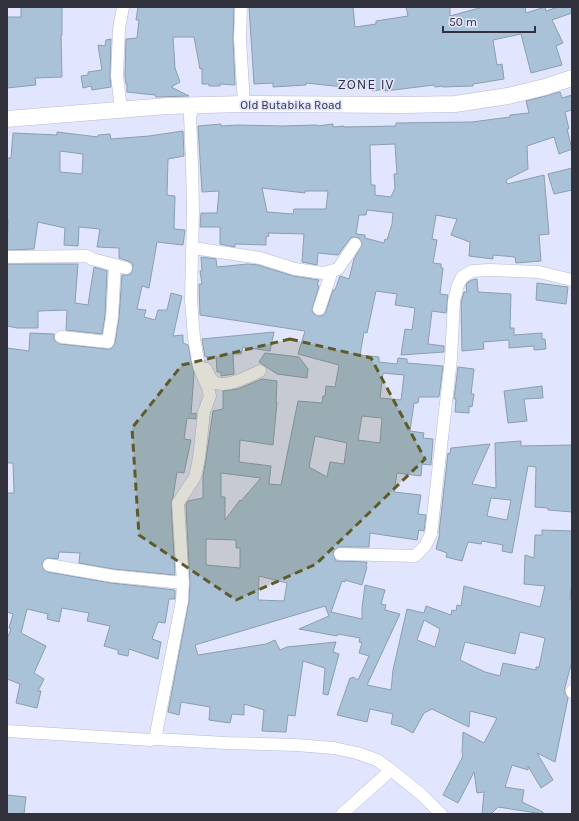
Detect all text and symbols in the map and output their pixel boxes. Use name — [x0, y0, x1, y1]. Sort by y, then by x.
scale bar — [443, 8, 535, 34]
text: 50 m — [449, 15, 477, 29]
district label: ZONE IV — [338, 76, 394, 93]
street label: Old Butabika Road — [240, 98, 342, 112]

